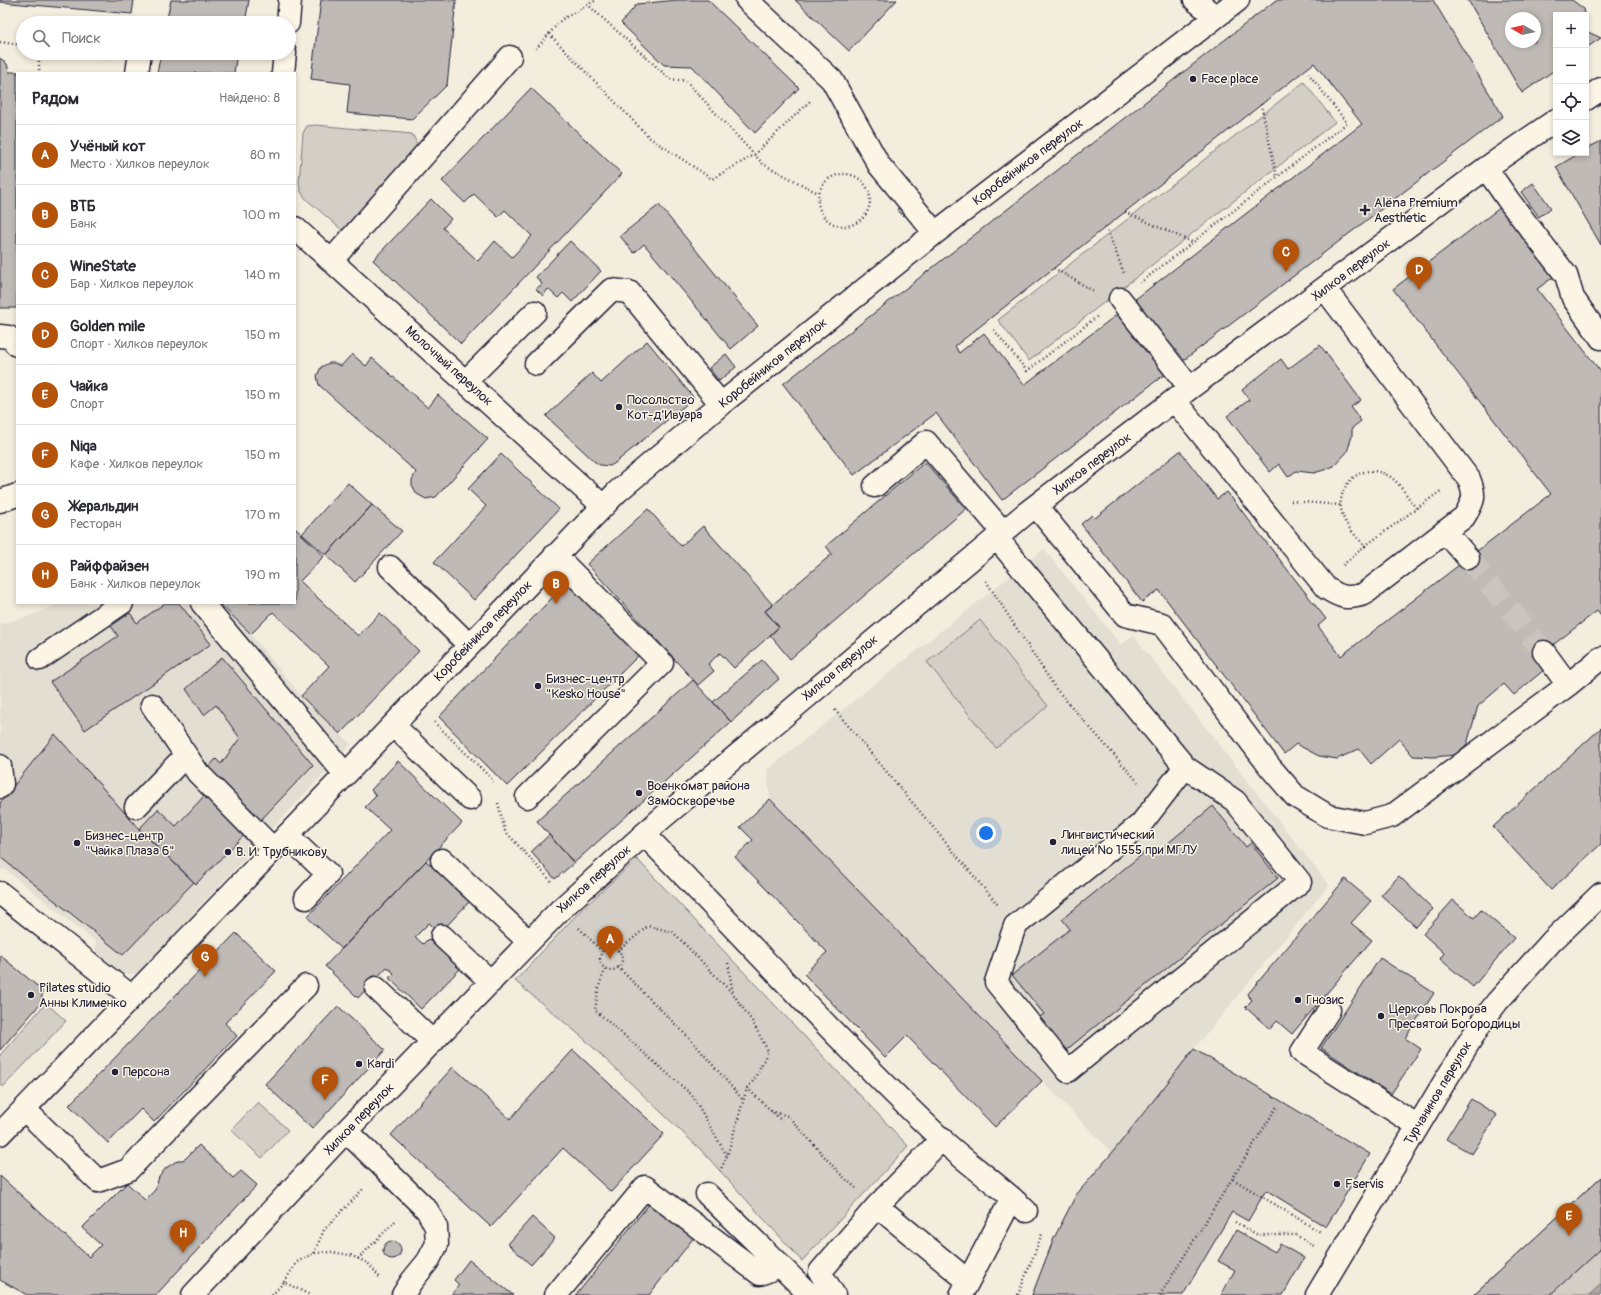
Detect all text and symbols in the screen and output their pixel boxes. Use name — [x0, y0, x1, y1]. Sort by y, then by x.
north arrow — [1505, 12, 1541, 48]
map controls — [1553, 12, 1589, 156]
button: + — [1553, 12, 1589, 48]
search box — [16, 16, 296, 60]
icon: search — [30, 27, 52, 49]
text: Поиск — [62, 29, 101, 48]
button: − — [1553, 48, 1589, 84]
place label: Face place — [1201, 71, 1259, 87]
marker: Face place — [1188, 74, 1198, 84]
button: locate — [1553, 84, 1589, 120]
text: Рядом — [32, 88, 79, 109]
text: Найдено: 8 — [219, 90, 280, 106]
street label: Коробейников переулок — [969, 115, 1087, 209]
button: layers — [1553, 120, 1589, 156]
text: Учёный кот — [70, 137, 146, 156]
text: A — [41, 147, 49, 163]
text: 80 m — [250, 147, 280, 163]
text: Место · Хилков переулок — [70, 156, 210, 172]
place label: Alёna Premium Aesthetic — [1374, 195, 1458, 226]
text: ВТБ — [70, 197, 96, 216]
marker: Alёna Premium Aesthetic — [1359, 204, 1371, 216]
text: B — [41, 207, 49, 223]
text: 100 m — [243, 207, 280, 223]
text: Банк — [70, 216, 97, 232]
street label: Хилков переулок — [1309, 235, 1394, 305]
pin: C — [1273, 239, 1299, 272]
text: WineState — [70, 257, 136, 276]
pin: D — [1406, 257, 1432, 290]
text: C — [41, 267, 49, 283]
text: 140 m — [244, 267, 280, 283]
text: Бар · Хилков переулок — [70, 276, 194, 292]
street label: Коробейников переулок — [716, 314, 831, 412]
text: Golden mile — [70, 317, 145, 336]
street label: Молочный переулок — [402, 322, 496, 410]
text: D — [41, 327, 49, 343]
text: 150 m — [245, 327, 280, 343]
text: Спорт · Хилков переулок — [70, 336, 208, 352]
text: Чайка — [70, 377, 108, 396]
text: E — [42, 387, 48, 403]
text: 150 m — [245, 387, 280, 403]
place label: Посольство Кот-д’Ивуара — [627, 392, 702, 423]
text: Спорт — [70, 396, 104, 412]
marker: Посольство Кот-д’Ивуара — [614, 402, 624, 412]
street label: Хилков переулок — [1050, 429, 1135, 499]
text: Niqa — [70, 437, 97, 456]
text: F — [41, 447, 49, 463]
text: 150 m — [245, 447, 280, 463]
text: Кафе · Хилков переулок — [70, 456, 203, 472]
text: Жеральдин — [70, 497, 138, 516]
text: G — [41, 507, 49, 523]
text: 170 m — [245, 507, 280, 523]
text: Ресторан — [70, 516, 121, 532]
text: Райффайзен — [70, 557, 149, 576]
text: H — [41, 567, 49, 583]
text: 190 m — [245, 567, 280, 583]
pin: B — [543, 571, 569, 604]
text: Банк · Хилков переулок — [70, 576, 201, 592]
street label: Коробейников переулок — [431, 577, 536, 685]
street label: Хилков переулок — [799, 631, 881, 704]
place label: Бизнес-центр "Kesko House" — [546, 671, 626, 702]
marker: Бизнес-центр "Kesko House" — [533, 681, 543, 691]
place label: Военкомат района Замоскворечье — [647, 778, 750, 809]
marker: Военкомат района Замоскворечье — [634, 788, 644, 798]
your location — [976, 823, 996, 843]
place label: Лингвистический лицей № 1555 при МГЛУ — [1060, 827, 1198, 858]
place label: Бизнес-центр "Чайка Плаза 6" — [85, 828, 175, 859]
marker: Лингвистический лицей № 1555 при МГЛУ — [1048, 837, 1058, 847]
marker: Бизнес-центр "Чайка Плаза 6" — [72, 838, 82, 848]
street label: Хилков переулок — [554, 841, 635, 916]
place label: В. И. Трубникову — [236, 844, 327, 860]
marker: В. И. Трубникову — [223, 847, 233, 857]
pin: A — [597, 926, 623, 959]
pin: G — [192, 944, 218, 977]
place label: Pilates studio Анны Клименко — [39, 980, 127, 1011]
marker: Pilates studio Анны Клименко — [26, 990, 36, 1000]
place label: Гнозис — [1306, 992, 1345, 1008]
marker: Гнозис — [1293, 995, 1303, 1005]
place label: Церковь Покрова Пресвятой Богородицы — [1389, 1001, 1520, 1032]
marker: Церковь Покрова Пресвятой Богородицы — [1376, 1011, 1386, 1021]
street label: Турчанинов переулок — [1401, 1038, 1475, 1148]
place label: Kardi — [367, 1056, 394, 1072]
marker: Kardi — [354, 1059, 364, 1069]
place label: Персона — [123, 1064, 169, 1080]
marker: Персона — [110, 1067, 120, 1077]
pin: F — [312, 1067, 338, 1100]
street label: Хилков переулок — [321, 1079, 398, 1158]
place label: Fservis — [1345, 1176, 1384, 1192]
marker: Fservis — [1332, 1179, 1342, 1189]
pin: E — [1556, 1203, 1582, 1236]
pin: H — [170, 1220, 196, 1253]

